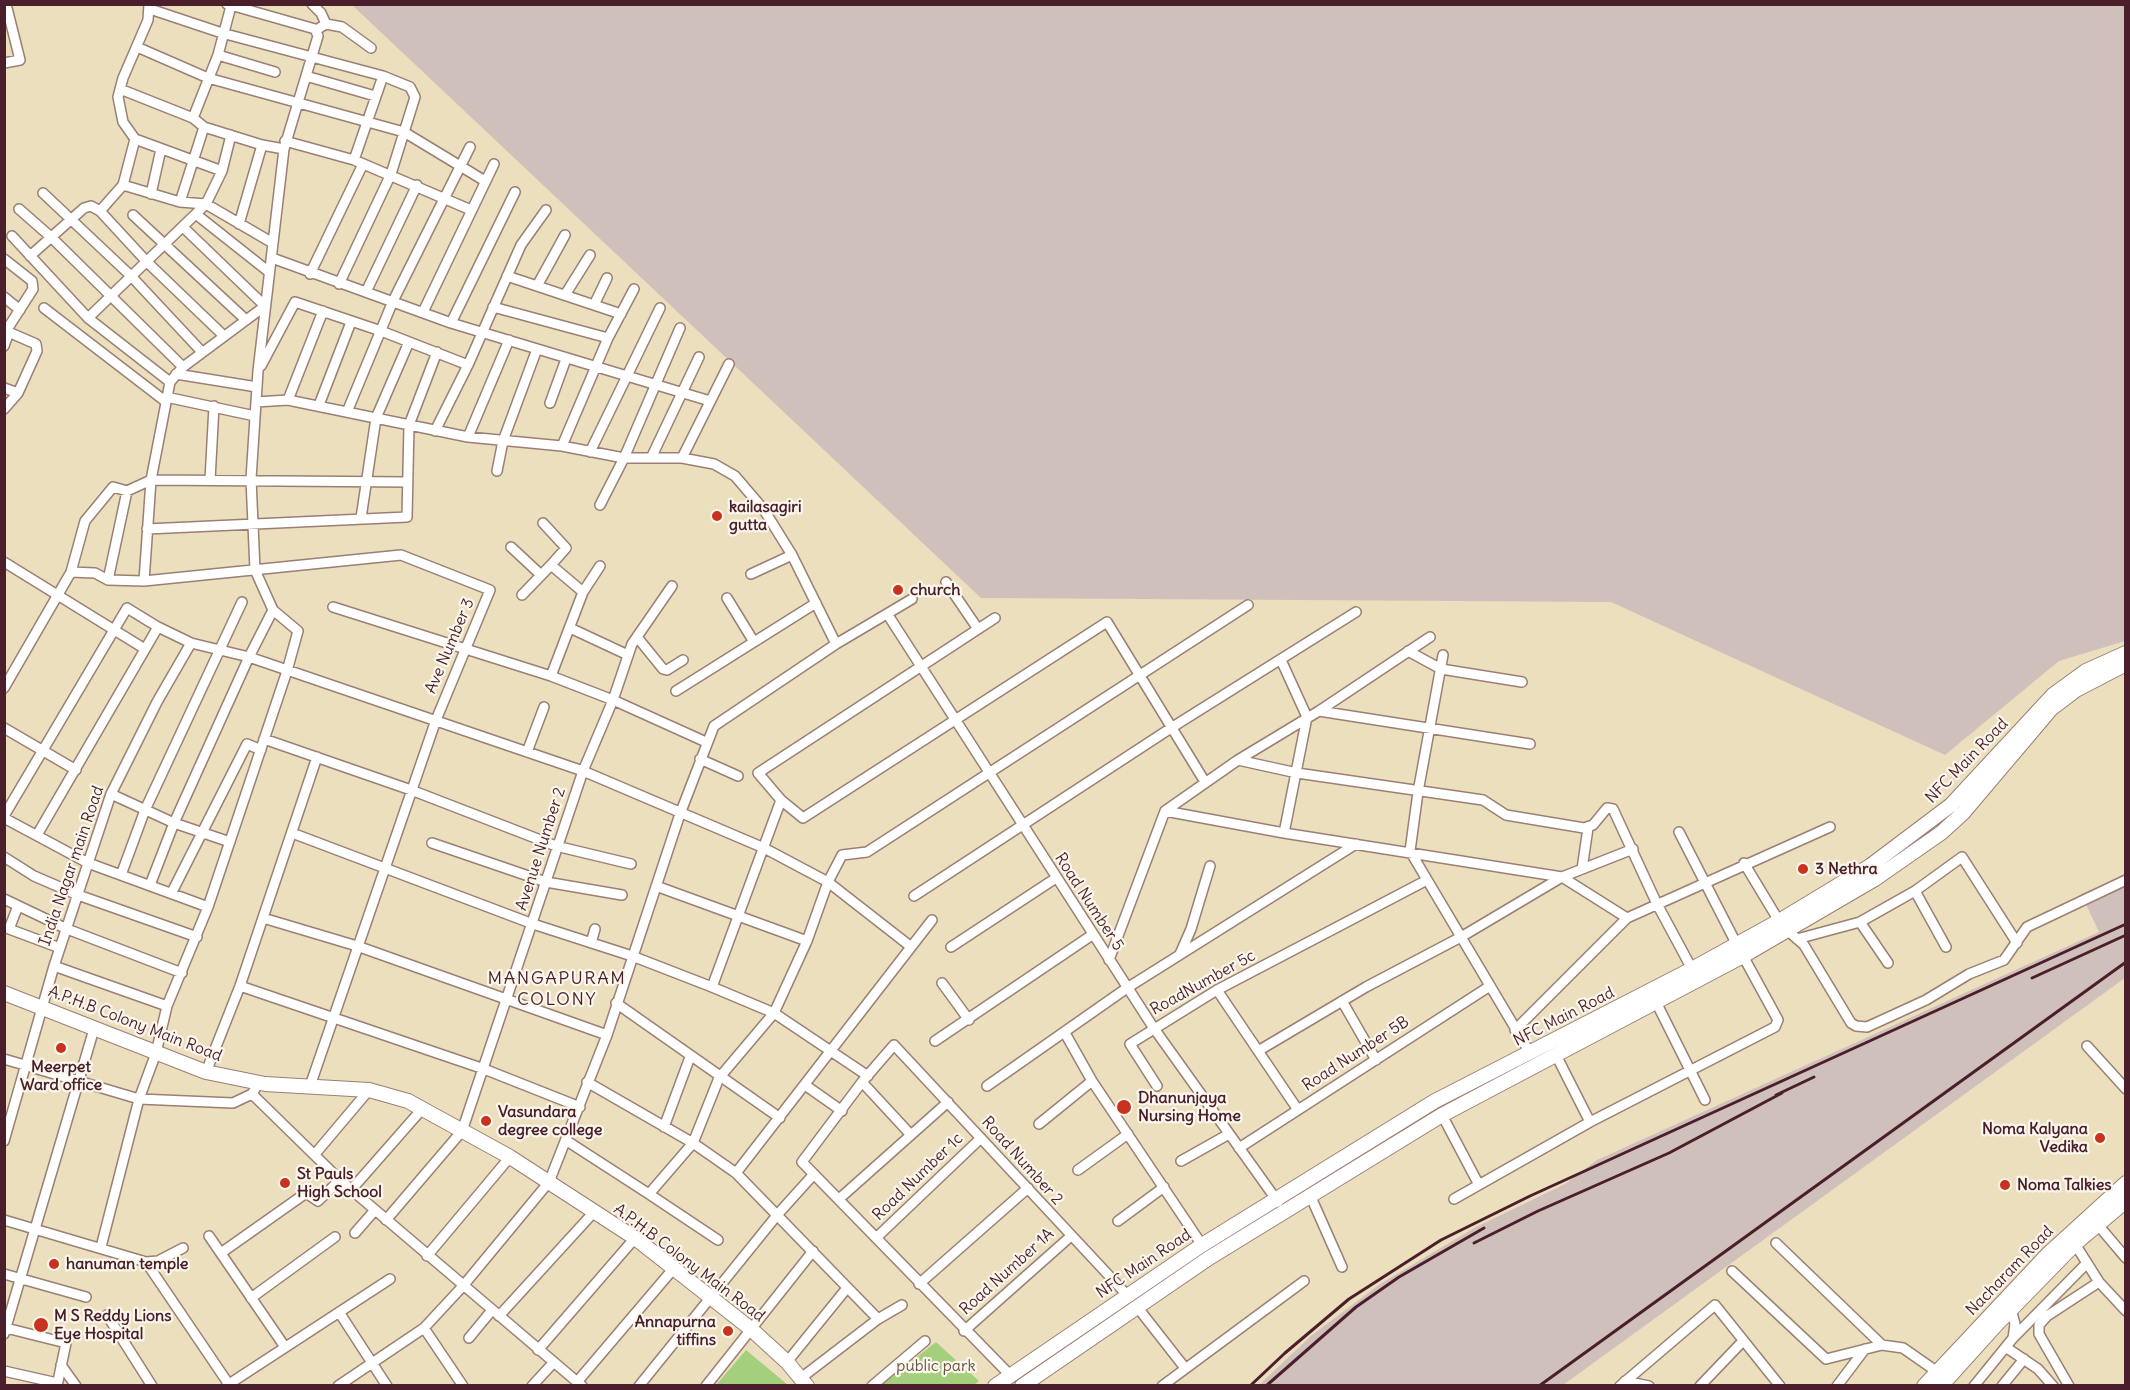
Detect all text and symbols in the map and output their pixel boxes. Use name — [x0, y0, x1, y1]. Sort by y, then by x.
place label: kailasagiri gutta — [729, 497, 801, 535]
marker: kailasagiri gutta — [710, 509, 724, 523]
place label: church — [910, 580, 960, 600]
marker: church — [891, 583, 905, 597]
street label: Ave Number 3 — [421, 596, 479, 696]
street label: NFC Main Road — [1922, 715, 2012, 807]
street label: India Nagar main Road — [36, 784, 108, 948]
street label: Avenue Number 2 — [512, 785, 570, 913]
street label: Road Number 5 — [1050, 850, 1128, 954]
place label: 3 Nethra — [1815, 859, 1878, 879]
marker: 3 Nethra — [1796, 862, 1810, 876]
street label: RoadNumber 5c — [1147, 946, 1259, 1020]
district label: MANGAPURAM COLONY — [488, 968, 626, 1010]
street label: A.P.H.B Colony Main Road — [46, 982, 224, 1066]
street label: NFC Main Road — [1510, 983, 1618, 1051]
street label: Road Number 5B — [1299, 1012, 1413, 1096]
marker: Meerpet Ward office — [54, 1041, 68, 1055]
place label: Meerpet Ward office — [20, 1057, 102, 1095]
place label: Dhanunjaya Nursing Home — [1138, 1088, 1241, 1126]
marker: Dhanunjaya Nursing Home — [1115, 1098, 1133, 1116]
place label: Vasundara degree college — [498, 1102, 602, 1140]
street label: Road Number 2 — [977, 1113, 1067, 1209]
marker: Vasundara degree college — [479, 1114, 493, 1128]
place label: Noma Kalyana Vedika — [1982, 1119, 2088, 1157]
street label: Road Number 1c — [869, 1129, 967, 1225]
marker: Noma Kalyana Vedika — [2093, 1131, 2107, 1145]
place label: St Pauls High School — [297, 1164, 382, 1202]
place label: Noma Talkies — [2017, 1175, 2112, 1195]
marker: St Pauls High School — [278, 1176, 292, 1190]
marker: Noma Talkies — [1998, 1178, 2012, 1192]
street label: A.P.H.B Colony Main Road — [610, 1200, 768, 1326]
street label: Nacharam Road — [1962, 1222, 2058, 1320]
street label: Road Number 1A — [956, 1225, 1058, 1319]
street label: NFC Main Road — [1093, 1225, 1195, 1303]
place label: hanuman temple — [66, 1254, 188, 1274]
marker: hanuman temple — [47, 1257, 61, 1271]
place label: M S Reddy Lions Eye Hospital — [54, 1306, 172, 1344]
place label: Annapurna tiffins — [635, 1312, 716, 1350]
marker: M S Reddy Lions Eye Hospital — [32, 1316, 50, 1334]
marker: Annapurna tiffins — [721, 1324, 735, 1338]
park label: public park — [896, 1356, 976, 1376]

